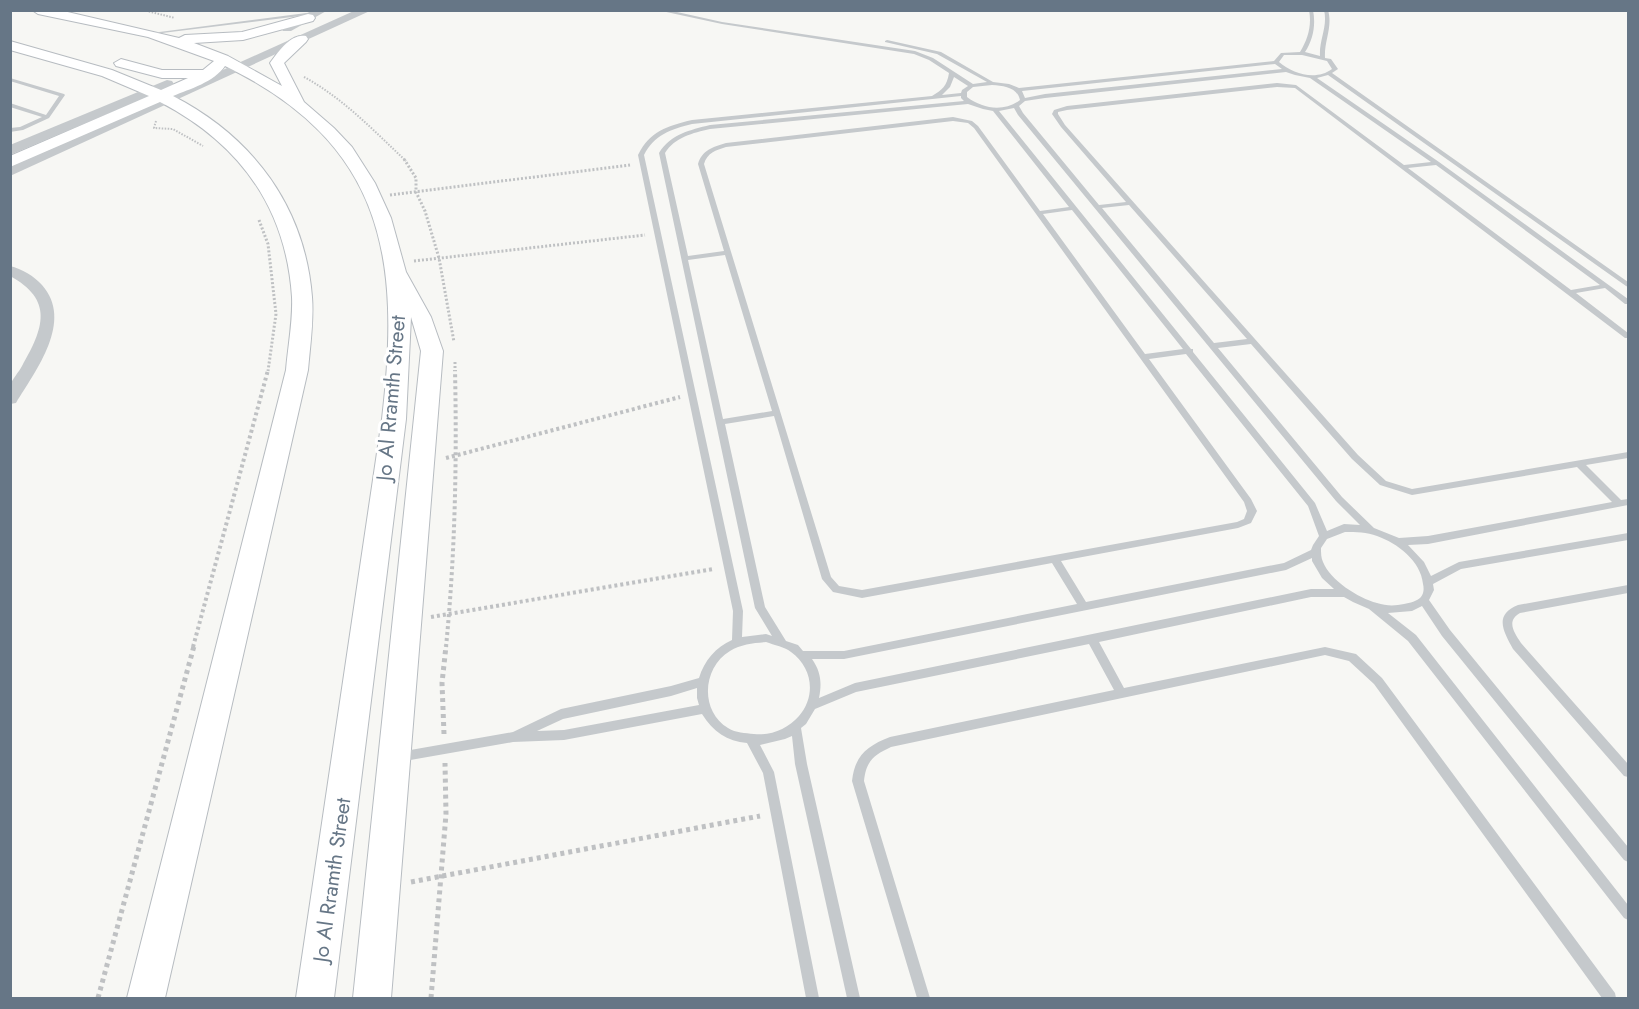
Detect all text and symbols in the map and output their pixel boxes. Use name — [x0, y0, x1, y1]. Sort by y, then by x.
street label: Jo Al Rramth Street — [369, 314, 413, 485]
street label: Jo Al Rramth Street — [305, 796, 358, 967]

